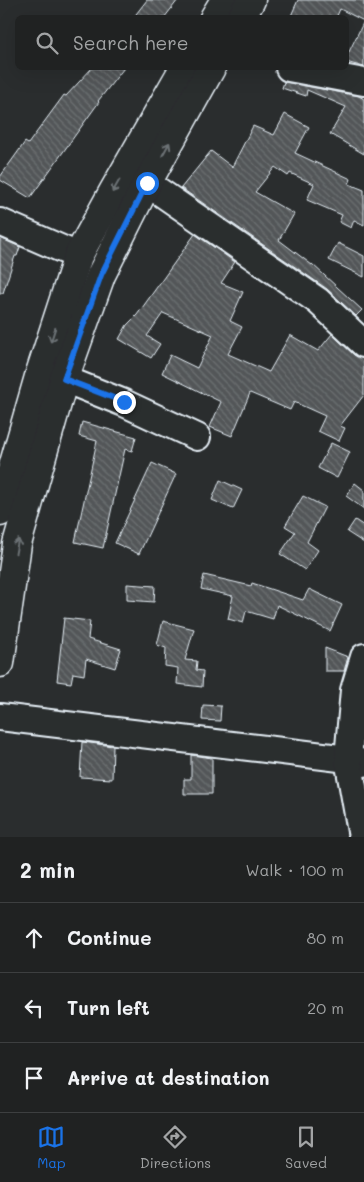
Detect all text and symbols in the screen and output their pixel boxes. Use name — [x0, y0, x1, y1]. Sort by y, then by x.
search box — [15, 15, 349, 70]
icon: search — [33, 29, 61, 57]
text: Search here — [73, 30, 189, 55]
one-way arrow — [161, 142, 171, 157]
route start — [136, 172, 159, 195]
one-way arrow — [111, 178, 121, 193]
one-way arrow — [47, 326, 57, 342]
route end — [113, 391, 136, 414]
one-way arrow — [13, 538, 22, 554]
text: 2 min — [20, 856, 75, 883]
text: Walk · 100 m — [245, 859, 344, 880]
icon: ahead — [20, 924, 48, 952]
text: Continue — [67, 925, 152, 950]
text: 80 m — [307, 927, 344, 948]
icon: left — [20, 994, 48, 1022]
text: Turn left — [67, 995, 150, 1020]
text: 20 m — [307, 997, 344, 1018]
icon: arrive — [20, 1064, 48, 1092]
text: Arrive at destination — [67, 1065, 270, 1090]
tab: Map — [37, 1123, 66, 1172]
tab: Directions — [140, 1123, 211, 1172]
tab: Saved — [285, 1123, 327, 1172]

